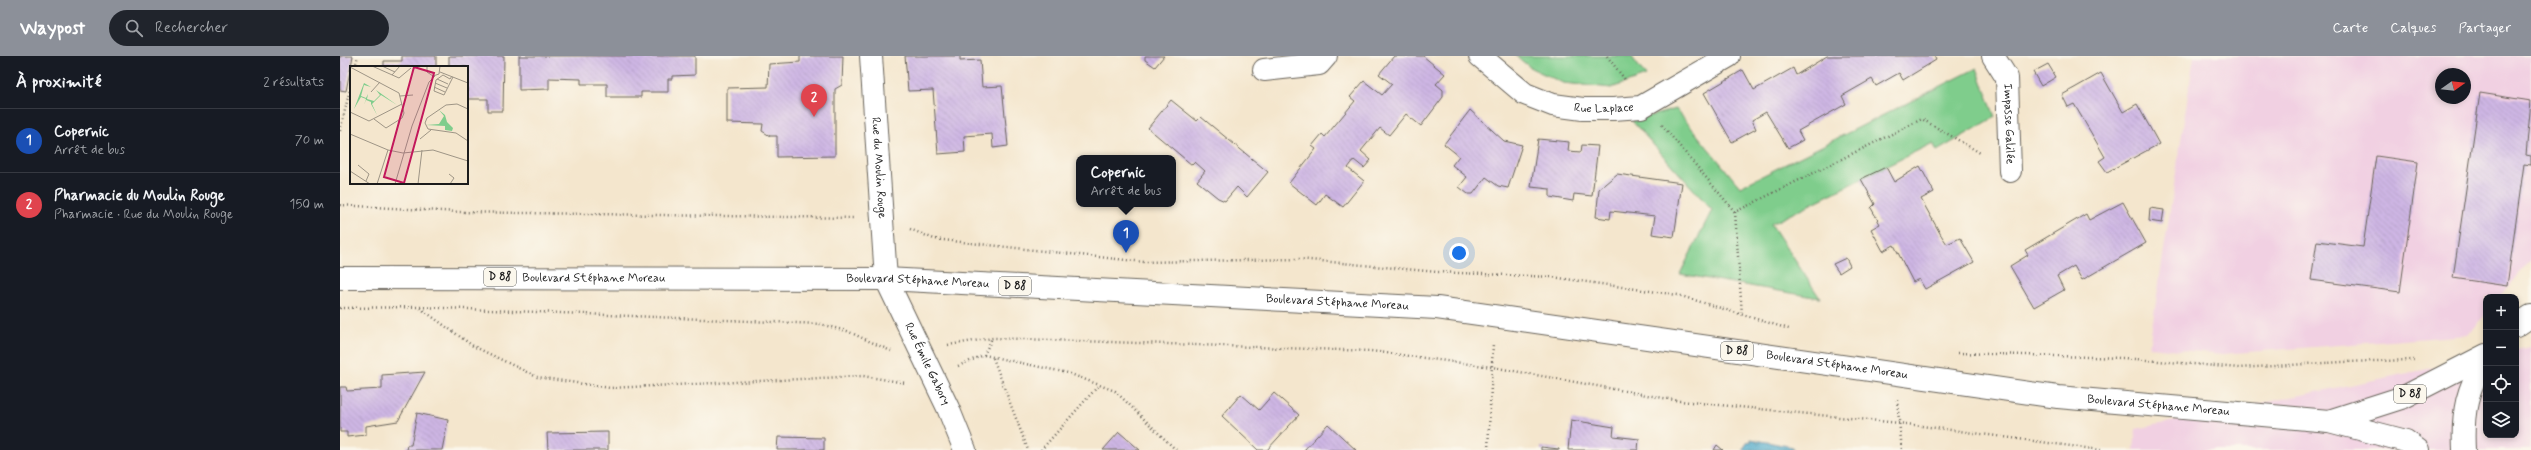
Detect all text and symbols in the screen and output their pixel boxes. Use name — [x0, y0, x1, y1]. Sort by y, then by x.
search box — [109, 10, 389, 46]
text: Waypost — [20, 16, 85, 41]
icon: search — [123, 17, 145, 39]
text: Rechercher — [155, 18, 228, 38]
text: Carte — [2332, 19, 2368, 37]
text: Calques — [2390, 19, 2436, 37]
text: Partager — [2458, 19, 2511, 37]
inset map — [350, 66, 468, 184]
north arrow — [2435, 68, 2471, 104]
text: À proximité — [16, 71, 101, 93]
text: 2 résultats — [263, 74, 324, 91]
street label: Impasse Galilée — [1999, 83, 2018, 165]
pin: 2 — [801, 84, 827, 117]
street label: Rue Laplace — [1573, 100, 1634, 117]
street label: Rue du Moulin Rouge — [867, 117, 890, 219]
text: Copernic — [54, 122, 109, 142]
text: 1 — [26, 132, 32, 149]
text: 70 m — [295, 132, 324, 149]
text: Arrêt de bus — [54, 142, 125, 159]
popup — [1076, 155, 1176, 207]
text: Copernic — [1091, 163, 1145, 183]
text: Arrêt de bus — [1091, 183, 1161, 200]
text: Pharmacie du Moulin Rouge — [54, 186, 225, 206]
text: 2 — [26, 196, 32, 213]
text: 150 m — [290, 196, 324, 213]
text: Pharmacie · Rue du Moulin Rouge — [54, 206, 233, 223]
pin: 1 — [1113, 220, 1139, 253]
your location — [1449, 243, 1469, 263]
road number: D 88 — [484, 268, 516, 286]
street label: Boulevard Stéphane Moreau — [522, 270, 666, 287]
street label: Boulevard Stéphane Moreau — [846, 271, 990, 292]
road number: D 88 — [999, 277, 1031, 295]
street label: Boulevard Stéphane Moreau — [1265, 291, 1410, 315]
map controls — [2483, 294, 2519, 438]
button: + — [2483, 294, 2519, 330]
street label: Rue Émile Gabory — [900, 320, 954, 408]
button: − — [2483, 330, 2519, 366]
road number: D 88 — [1721, 342, 1753, 360]
street label: Boulevard Stéphane Moreau — [1765, 347, 1910, 383]
button: locate — [2483, 366, 2519, 402]
road number: D 88 — [2394, 385, 2426, 403]
street label: Boulevard Stéphane Moreau — [2086, 392, 2231, 420]
button: layers — [2483, 402, 2519, 438]

